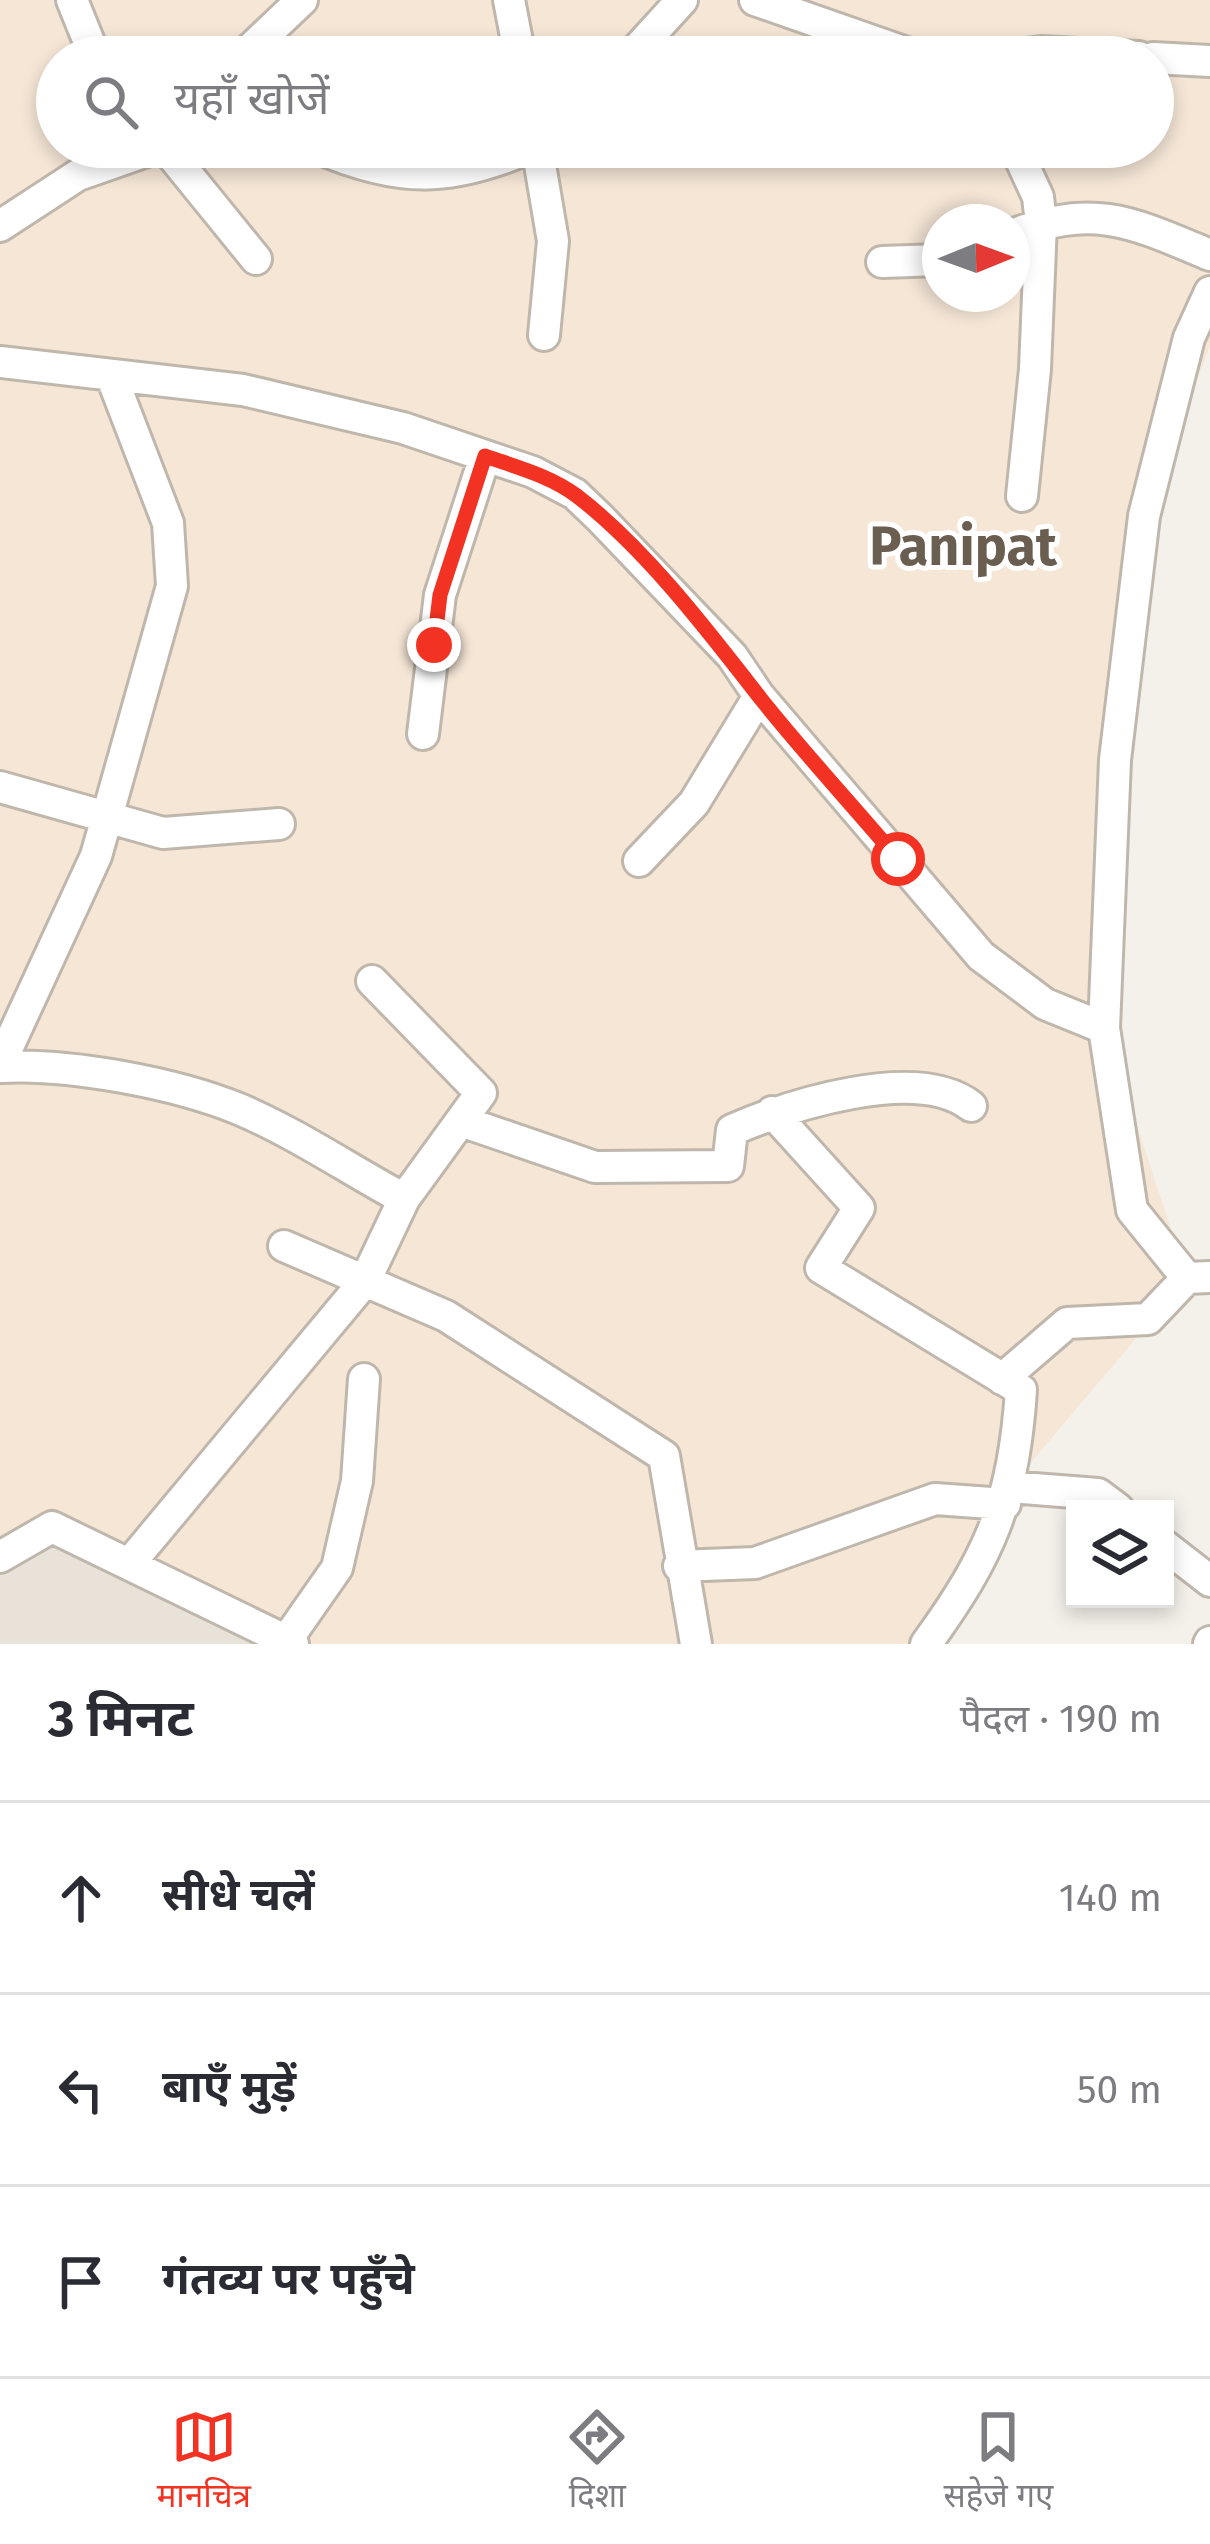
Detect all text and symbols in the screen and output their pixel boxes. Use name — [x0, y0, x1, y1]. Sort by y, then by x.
search box — [36, 36, 1174, 168]
icon: search — [78, 69, 144, 135]
text: यहाँ खोजें — [174, 72, 329, 126]
north arrow — [922, 204, 1030, 312]
district label: Panipat — [869, 515, 1058, 579]
route end — [407, 618, 461, 672]
route start — [871, 832, 925, 886]
map controls — [1066, 1500, 1174, 1608]
button: layers — [1066, 1500, 1174, 1608]
text: 3 मिनट — [48, 1688, 194, 1750]
text: पैदल · 190 m — [960, 1696, 1162, 1742]
icon: ahead — [48, 1865, 114, 1931]
text: सीधे चलें — [162, 1868, 315, 1922]
text: 140 m — [1059, 1875, 1162, 1921]
icon: left — [48, 2057, 114, 2123]
text: बाएँ मुड़ें — [162, 2060, 296, 2114]
text: 50 m — [1077, 2067, 1162, 2113]
icon: arrive — [48, 2249, 114, 2315]
text: गंतव्य पर पहुँचे — [162, 2252, 415, 2306]
tab: मानचित्र — [157, 2404, 251, 2520]
tab: दिशा — [564, 2404, 630, 2520]
tab: सहेजे गए — [943, 2404, 1053, 2520]

